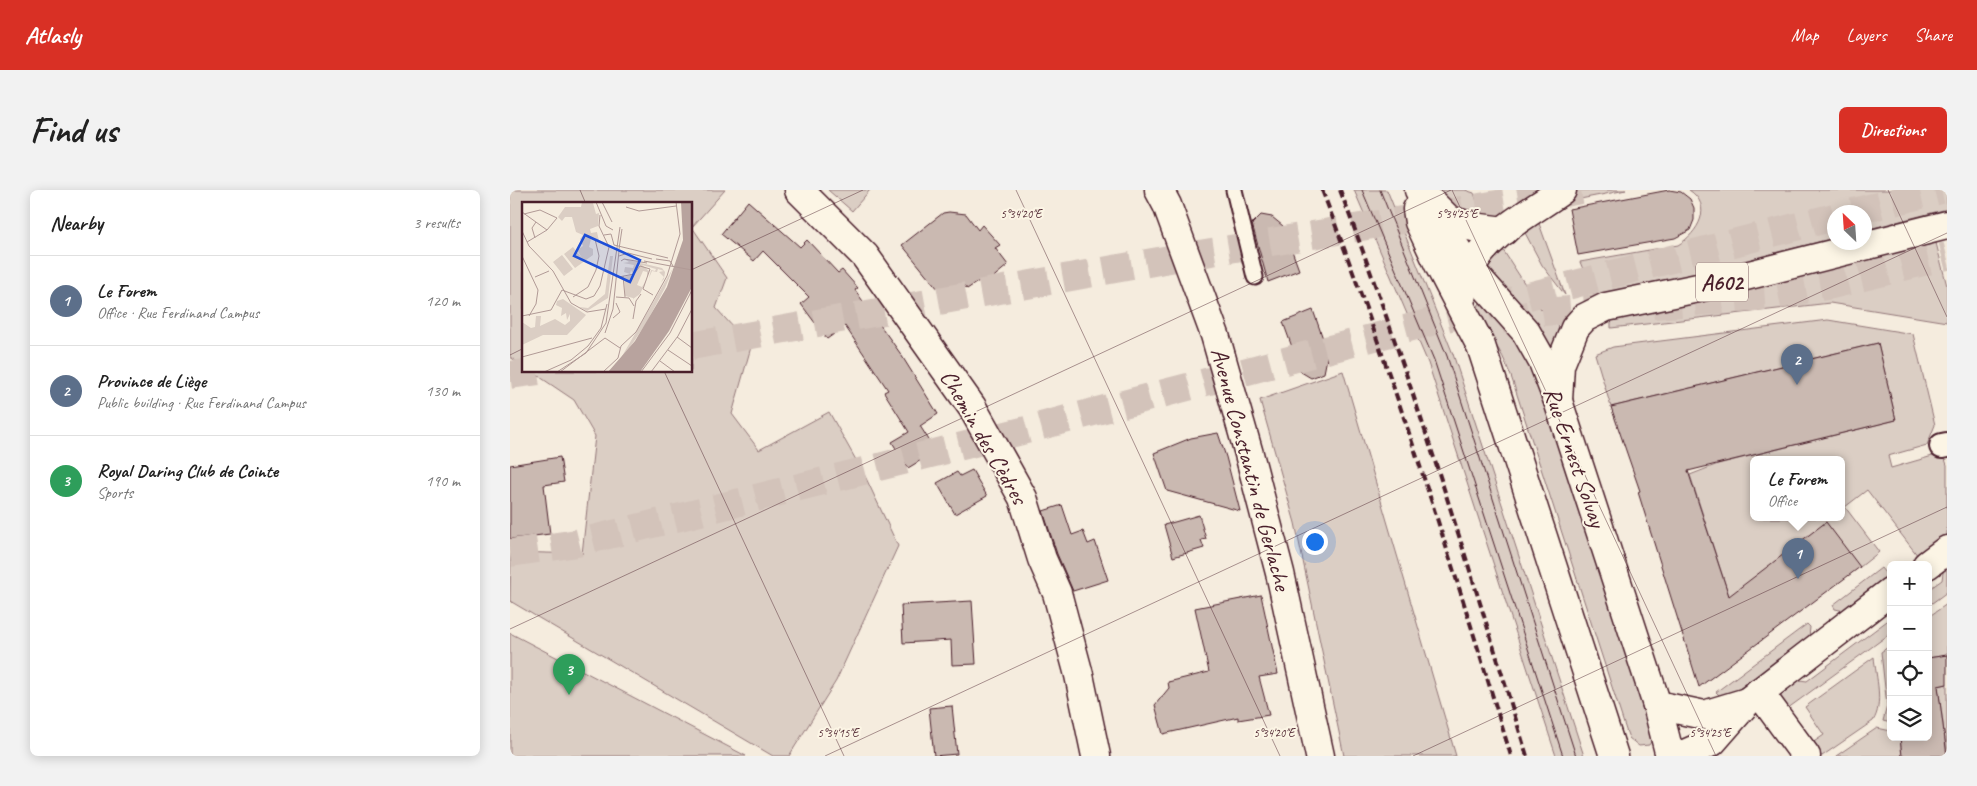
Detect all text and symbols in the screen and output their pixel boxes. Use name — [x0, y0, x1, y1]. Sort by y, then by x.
text: Atlasly — [25, 20, 81, 50]
text: Map — [1791, 24, 1819, 46]
text: Layers — [1847, 24, 1886, 46]
text: Share — [1914, 24, 1952, 46]
button: Directions — [1839, 107, 1947, 153]
text: Find us — [30, 108, 117, 153]
inset map — [522, 202, 692, 372]
north arrow — [1827, 205, 1872, 250]
text: 5°34'20"E — [1001, 206, 1043, 222]
text: 5°34'25"E — [1437, 206, 1479, 222]
text: Nearby — [50, 210, 103, 236]
text: 3 results — [413, 213, 460, 233]
road number: A602 — [1696, 262, 1748, 301]
text: Le Forem — [97, 279, 156, 303]
text: 1 — [62, 291, 70, 311]
text: 120 m — [426, 291, 460, 311]
text: Office · Rue Ferdinand Campus — [97, 303, 259, 323]
street label: Avenue Constantin de Gerlache — [1204, 344, 1298, 596]
pin: 2 — [1781, 344, 1813, 385]
street label: Chemin des Cèdres — [933, 364, 1036, 511]
text: Province de Liège — [97, 369, 206, 393]
text: 2 — [62, 381, 70, 401]
text: 130 m — [426, 381, 460, 401]
street label: Rue Ernest Solvay — [1537, 383, 1614, 533]
text: Public building · Rue Ferdinand Campus — [97, 393, 306, 413]
popup — [1750, 456, 1845, 521]
text: Royal Daring Club de Cointe — [97, 459, 278, 483]
text: Le Forem — [1768, 467, 1827, 491]
text: 3 — [62, 471, 70, 491]
text: 190 m — [426, 471, 460, 491]
text: Sports — [97, 483, 133, 503]
text: Office — [1768, 491, 1797, 511]
your location — [1302, 529, 1328, 555]
pin: 1 — [1782, 538, 1814, 579]
map controls — [1887, 561, 1932, 741]
button: + — [1887, 561, 1932, 606]
button: − — [1887, 606, 1932, 651]
button: locate — [1887, 651, 1932, 696]
pin: 3 — [553, 654, 585, 695]
button: layers — [1887, 696, 1932, 741]
text: 5°34'15"E — [818, 725, 860, 741]
text: 5°34'20"E — [1254, 725, 1296, 741]
text: 5°34'25"E — [1690, 725, 1732, 741]

